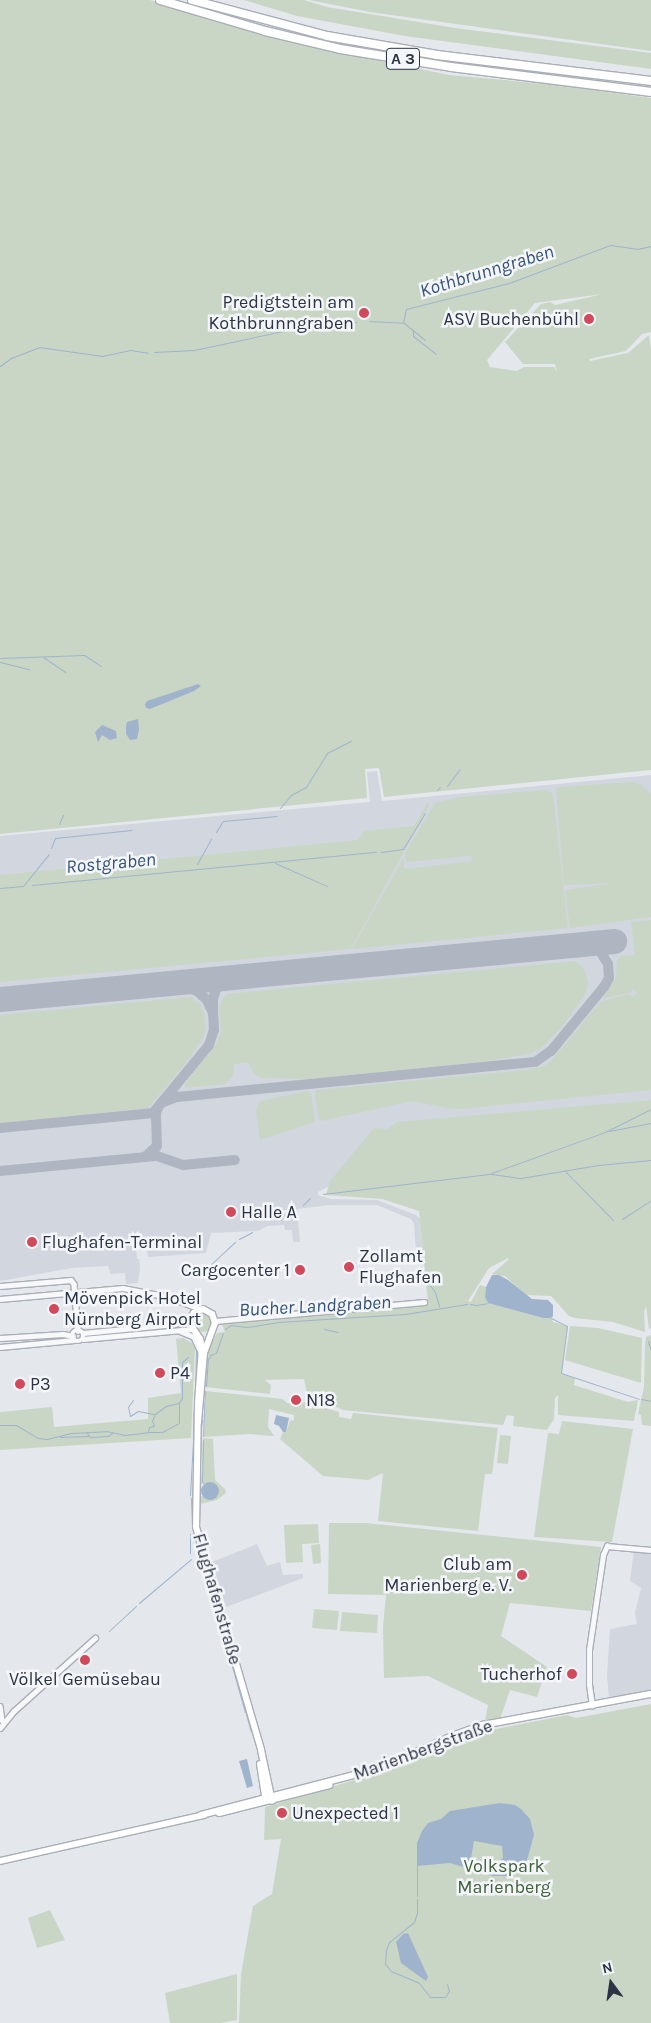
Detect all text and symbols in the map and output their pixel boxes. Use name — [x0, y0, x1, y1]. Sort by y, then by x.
road number: A 3 — [386, 46, 420, 72]
water label: Kothbrunngraben — [417, 241, 557, 303]
place label: Predigtstein am Kothbrunngraben — [208, 292, 354, 334]
marker: Predigtstein am Kothbrunngraben — [358, 307, 370, 319]
place label: ASV Buchenbühl — [444, 308, 579, 330]
marker: ASV Buchenbühl — [583, 313, 595, 325]
water label: Rostgraben — [65, 849, 157, 879]
place label: Halle A — [241, 1201, 297, 1223]
marker: Halle A — [225, 1206, 237, 1218]
place label: Flughafen-Terminal — [42, 1231, 202, 1253]
marker: Flughafen-Terminal — [26, 1236, 38, 1248]
place label: Zollamt Flughafen — [359, 1246, 442, 1288]
place label: Cargocenter 1 — [181, 1259, 290, 1281]
marker: Zollamt Flughafen — [343, 1261, 355, 1273]
marker: Cargocenter 1 — [294, 1264, 306, 1276]
place label: Mövenpick Hotel Nürnberg Airport — [64, 1288, 201, 1330]
water label: Bucher Landgraben — [238, 1292, 392, 1322]
marker: Mövenpick Hotel Nürnberg Airport — [48, 1303, 60, 1315]
place label: P4 — [170, 1362, 190, 1384]
marker: P4 — [154, 1367, 166, 1379]
place label: P3 — [30, 1373, 51, 1395]
marker: P3 — [14, 1378, 26, 1390]
place label: N18 — [306, 1389, 335, 1411]
marker: N18 — [290, 1394, 302, 1406]
street label: Flughafenstraße — [188, 1531, 246, 1667]
place label: Club am Marienberg e. V. — [384, 1554, 512, 1596]
marker: Club am Marienberg e. V. — [516, 1569, 528, 1581]
marker: Völkel Gemüsebau — [79, 1654, 91, 1666]
place label: Tucherhof — [481, 1663, 562, 1685]
place label: Völkel Gemüsebau — [9, 1668, 161, 1690]
marker: Tucherhof — [566, 1668, 578, 1680]
street label: Marienbergstraße — [351, 1715, 495, 1785]
place label: Unexpected 1 — [292, 1802, 399, 1824]
marker: Unexpected 1 — [276, 1807, 288, 1819]
park label: Volkspark Marienberg — [457, 1856, 551, 1898]
north arrow — [586, 1958, 636, 2008]
text: N — [600, 1958, 614, 1977]

